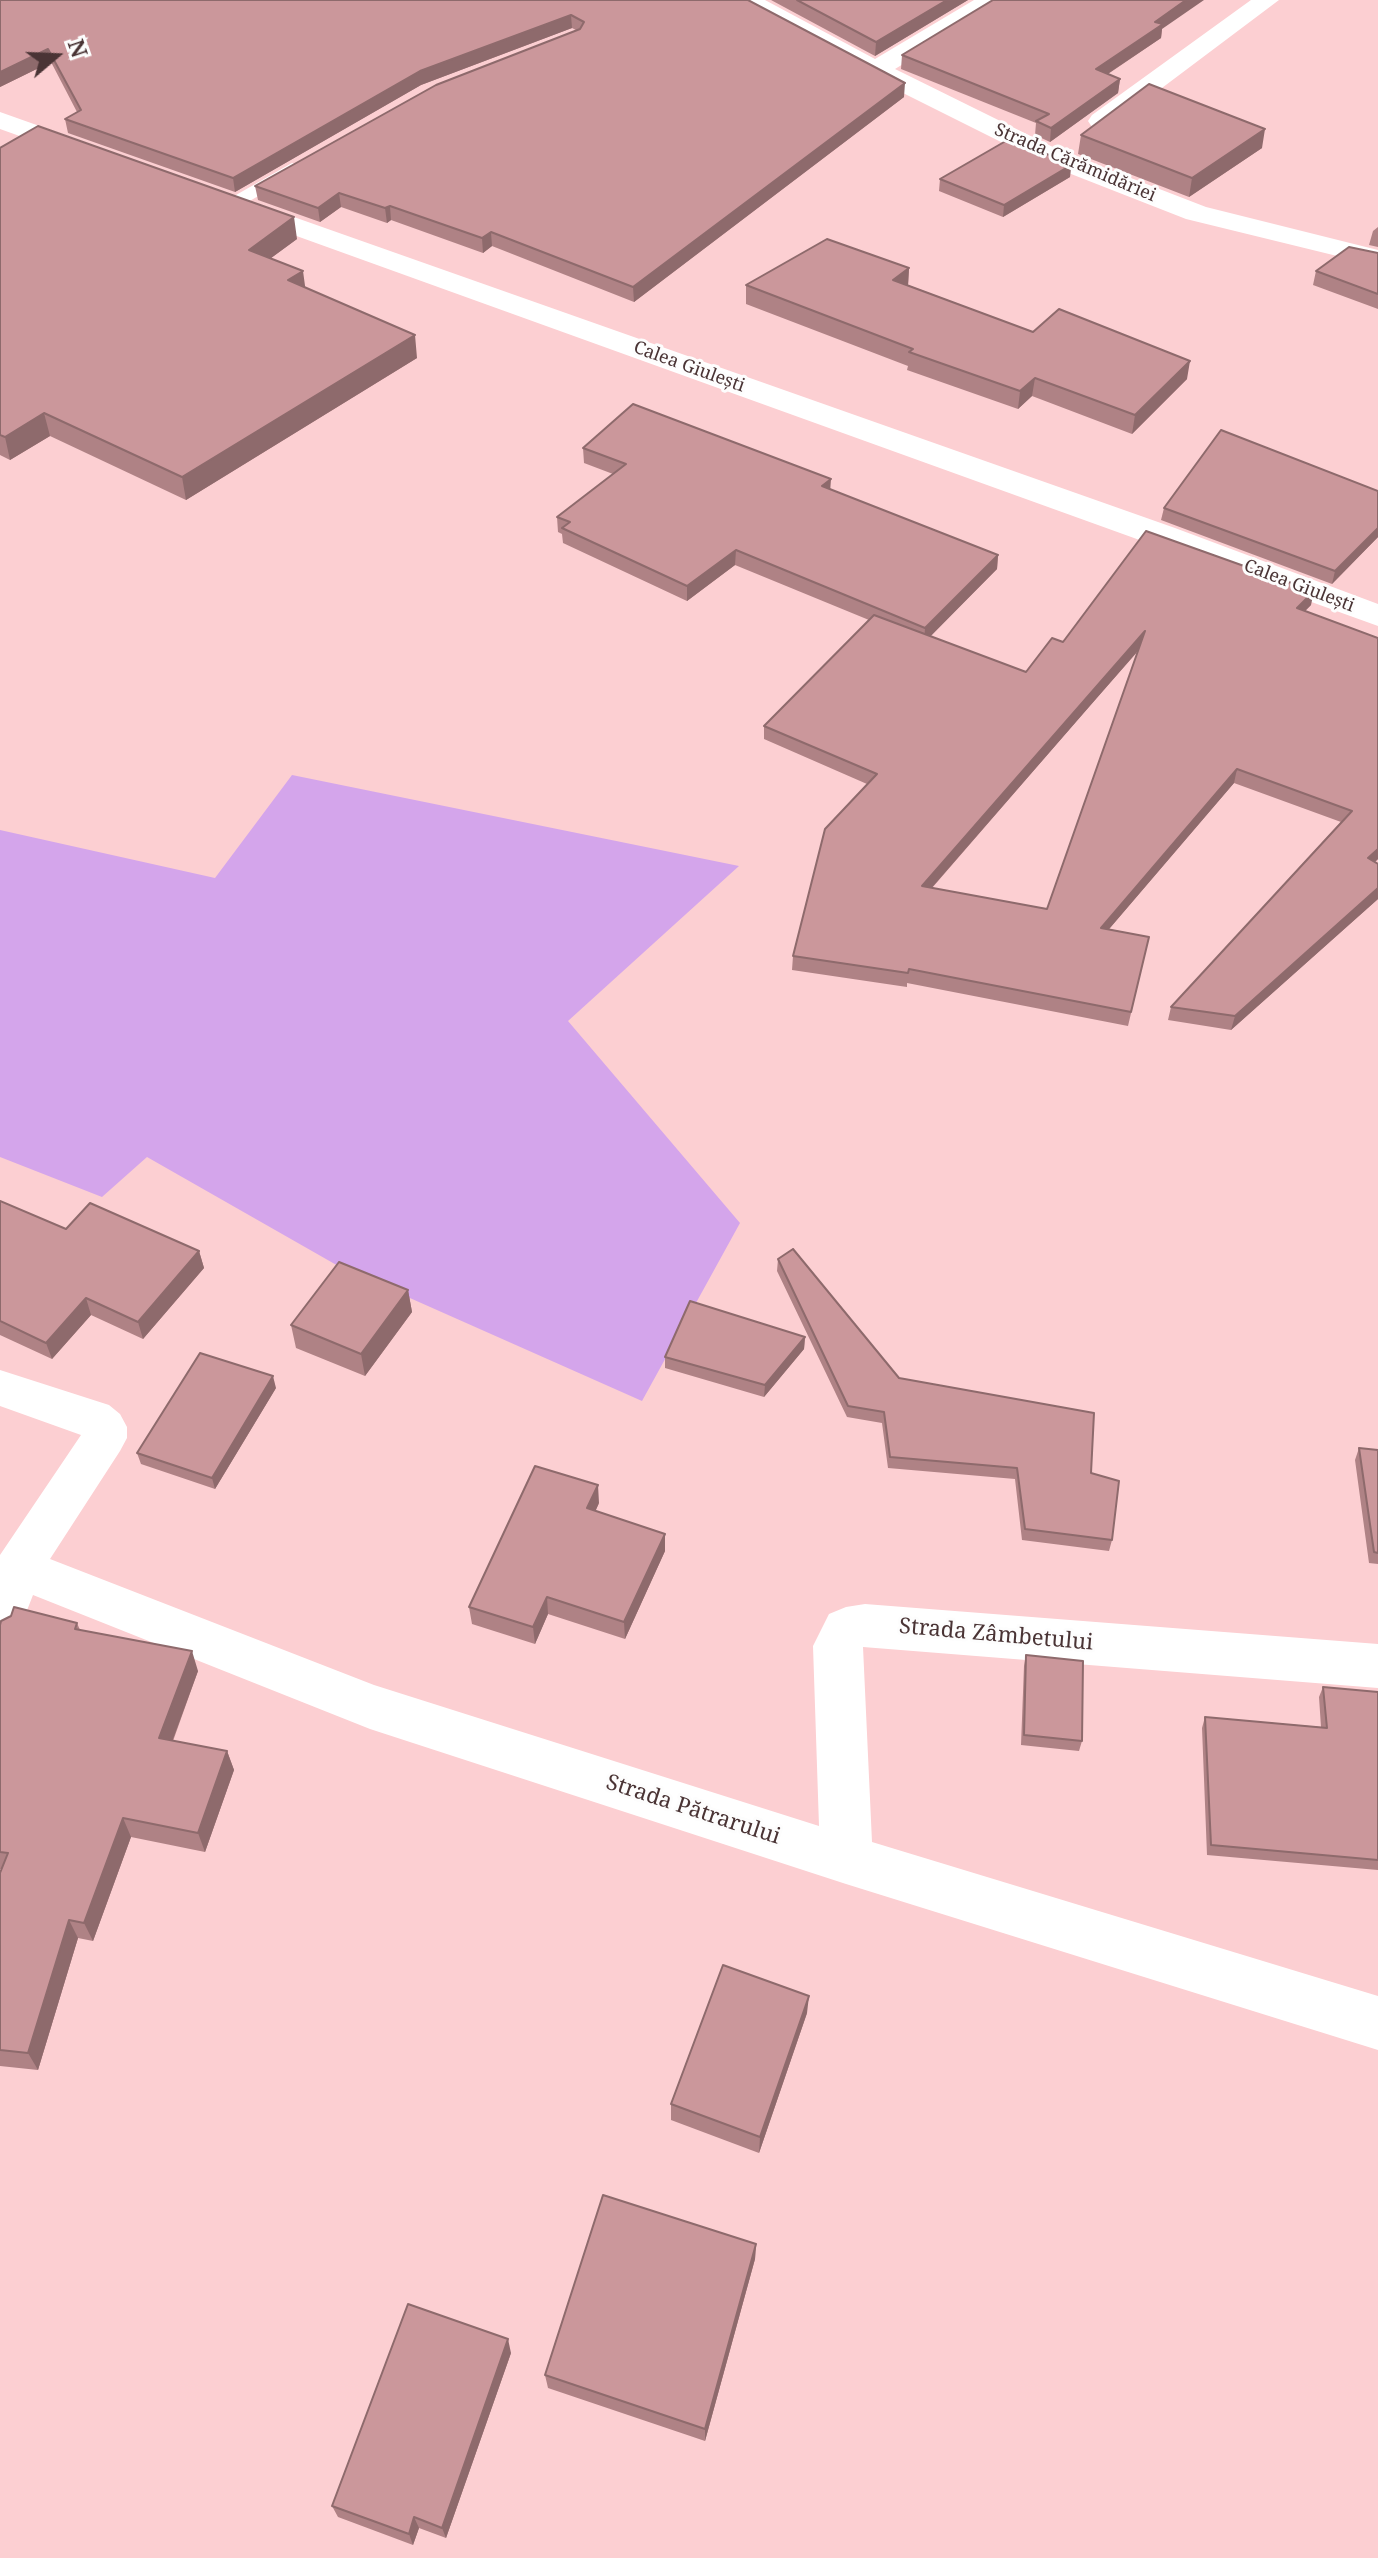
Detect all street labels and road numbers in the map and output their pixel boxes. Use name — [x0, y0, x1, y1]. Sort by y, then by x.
street label: Strada Cărămidăriei — [991, 119, 1159, 207]
street label: Calea Giulești — [630, 337, 748, 397]
street label: Calea Giulești — [1241, 555, 1357, 617]
street label: Strada Zâmbetului — [898, 1613, 1094, 1657]
street label: Strada Pătrarului — [603, 1769, 783, 1851]

